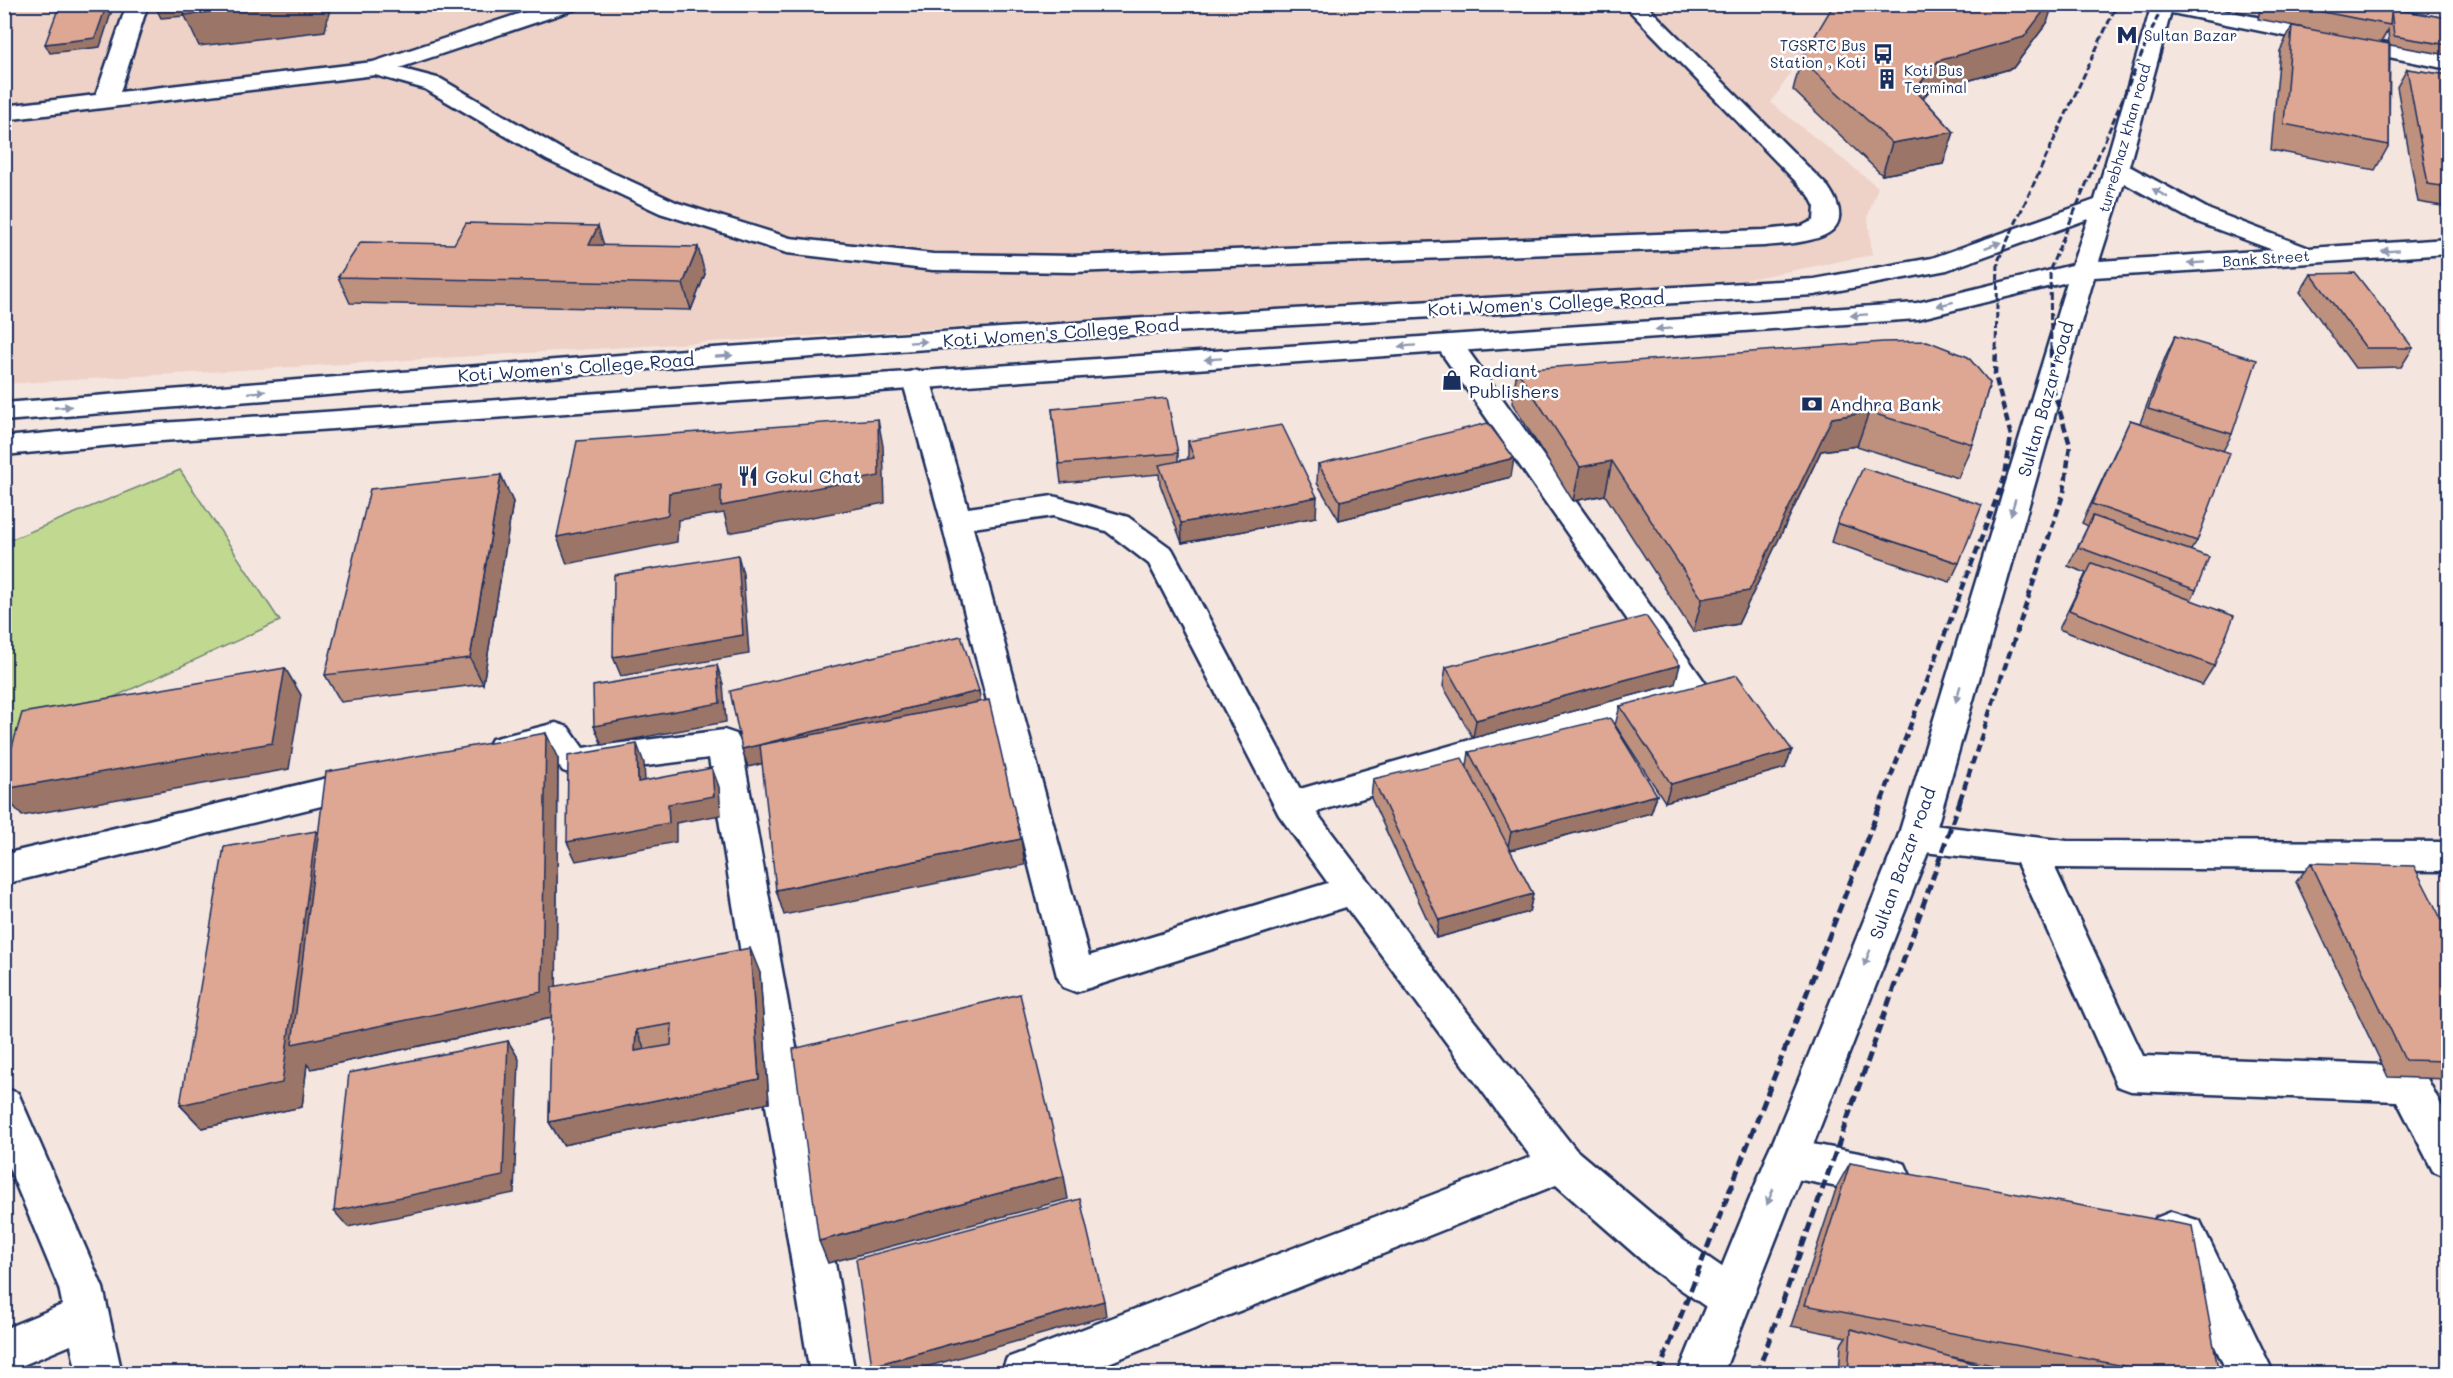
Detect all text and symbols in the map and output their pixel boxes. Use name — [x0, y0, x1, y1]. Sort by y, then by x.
metro station icon: Sultan Bazar — [2115, 23, 2139, 47]
place label: Sultan Bazar — [2144, 25, 2237, 45]
place label: TGSRTC Bus Station , Koti — [1770, 35, 1866, 72]
bus stop icon: TGSRTC Bus Station , Koti — [1871, 42, 1895, 66]
place label: Koti Bus Terminal — [1904, 60, 1967, 97]
street label: turrebhaz khan road — [2093, 61, 2155, 215]
building icon: Koti Bus Terminal — [1875, 67, 1899, 91]
one-way arrow — [2151, 188, 2168, 198]
one-way arrow — [1984, 239, 2002, 249]
street label: Bank Street — [2222, 245, 2310, 271]
one-way arrow — [2381, 246, 2400, 255]
one-way arrow — [2186, 258, 2205, 268]
street label: Koti Women's College Road — [1427, 285, 1665, 321]
one-way arrow — [1936, 300, 1954, 310]
one-way arrow — [1849, 311, 1868, 320]
street label: Koti Women's College Road — [942, 312, 1180, 352]
street label: Sultan Bazar road — [2011, 319, 2079, 479]
one-way arrow — [1655, 324, 1674, 333]
one-way arrow — [909, 337, 928, 347]
one-way arrow — [1398, 342, 1417, 351]
street label: Koti Women's College Road — [457, 347, 695, 387]
one-way arrow — [714, 351, 733, 360]
one-way arrow — [1203, 355, 1222, 364]
place label: Radiant Publishers — [1469, 358, 1559, 403]
shop icon: Radiant Publishers — [1440, 368, 1464, 392]
one-way arrow — [248, 387, 267, 397]
bank icon: Andhra Bank — [1800, 392, 1824, 416]
place label: Andhra Bank — [1829, 392, 1941, 416]
one-way arrow — [53, 403, 72, 412]
restaurant icon: Gokul Chat — [736, 464, 760, 488]
place label: Gokul Chat — [765, 464, 861, 488]
one-way arrow — [2008, 498, 2017, 516]
one-way arrow — [1953, 685, 1962, 703]
street label: Sultan Bazar road — [1863, 784, 1941, 942]
one-way arrow — [1862, 949, 1872, 967]
one-way arrow — [1765, 1188, 1775, 1206]

